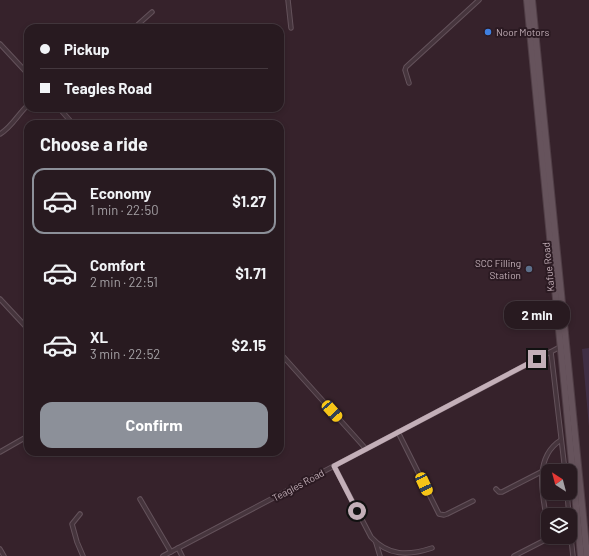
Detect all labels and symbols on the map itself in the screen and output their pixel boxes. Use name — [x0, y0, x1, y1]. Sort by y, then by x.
place label: Noor Motors — [496, 26, 549, 38]
marker: Noor Motors — [483, 27, 493, 37]
street label: Kafue Road — [539, 242, 557, 292]
place label: SCC Filling Station — [475, 257, 521, 281]
marker: SCC Filling Station — [524, 264, 534, 274]
callout: 2 min — [504, 301, 570, 329]
route end — [528, 350, 546, 368]
car — [320, 398, 344, 424]
north arrow — [541, 464, 577, 500]
street label: Teagles Road — [270, 466, 326, 504]
car — [413, 471, 435, 497]
route start — [348, 502, 366, 520]

